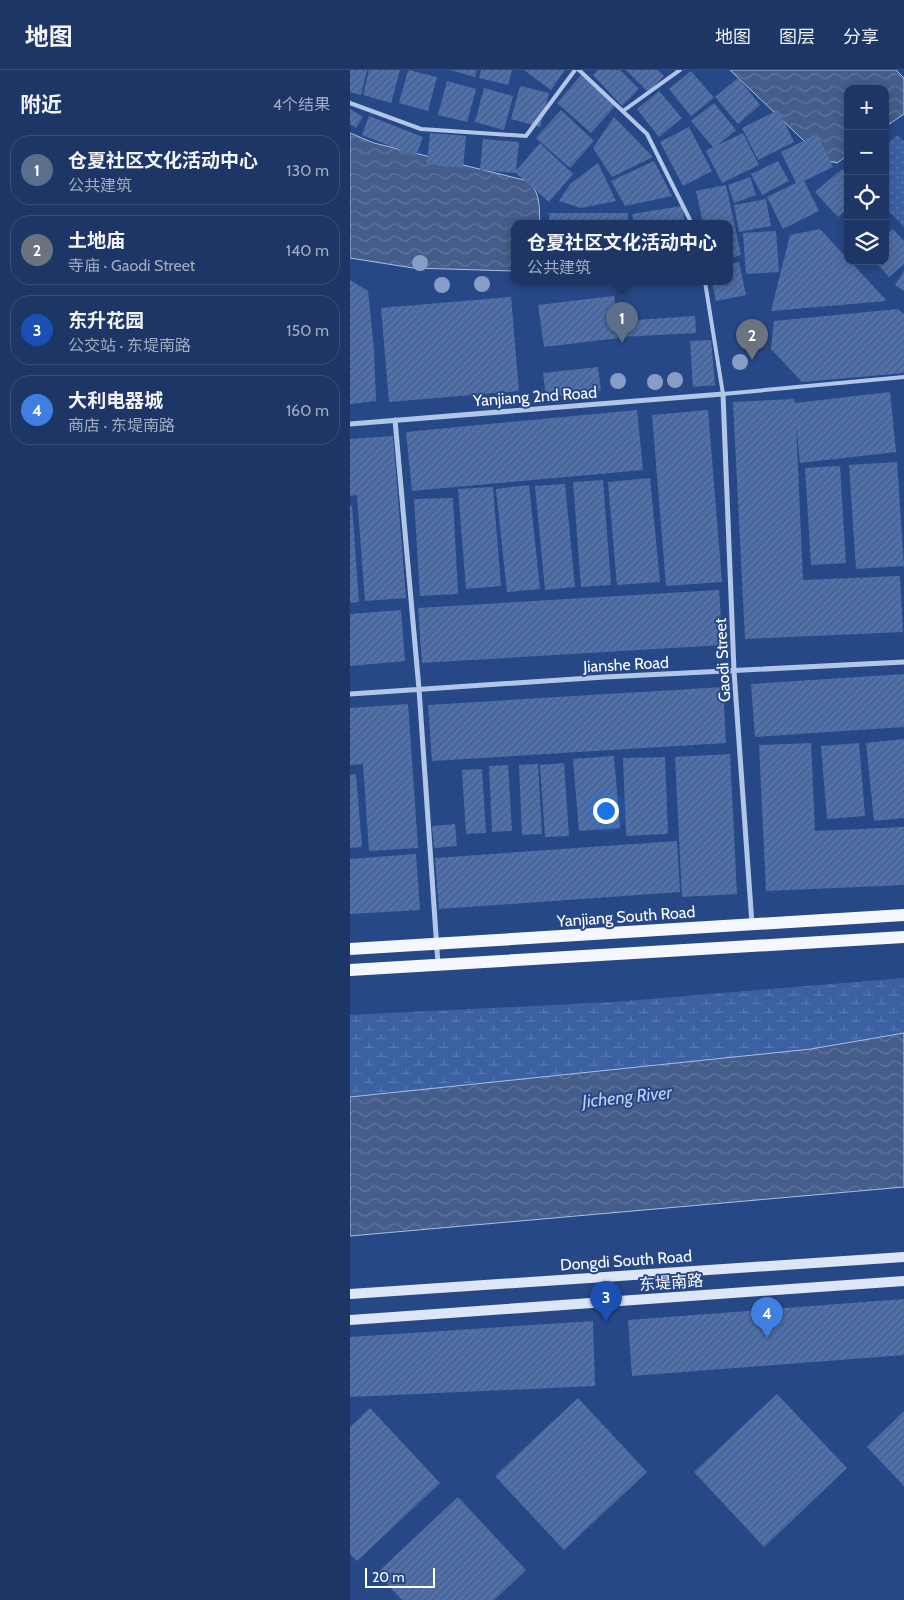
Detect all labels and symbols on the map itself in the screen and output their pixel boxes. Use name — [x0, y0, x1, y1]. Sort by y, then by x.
pin: 1 — [606, 302, 638, 343]
pin: 2 — [736, 319, 768, 360]
street label: Yanjiang 2nd Road — [471, 383, 598, 410]
street label: Gaodi Street — [711, 617, 734, 703]
street label: Jianshe Road — [582, 653, 669, 676]
your location — [593, 798, 619, 824]
street label: Yanjiang South Road — [555, 902, 696, 931]
water label: Jicheng River — [579, 1081, 674, 1113]
street label: Dongdi South Road — [560, 1246, 693, 1275]
street label: 东堤南路 — [638, 1271, 704, 1294]
pin: 3 — [590, 1281, 622, 1322]
pin: 4 — [751, 1297, 783, 1338]
scale bar — [365, 1565, 435, 1588]

